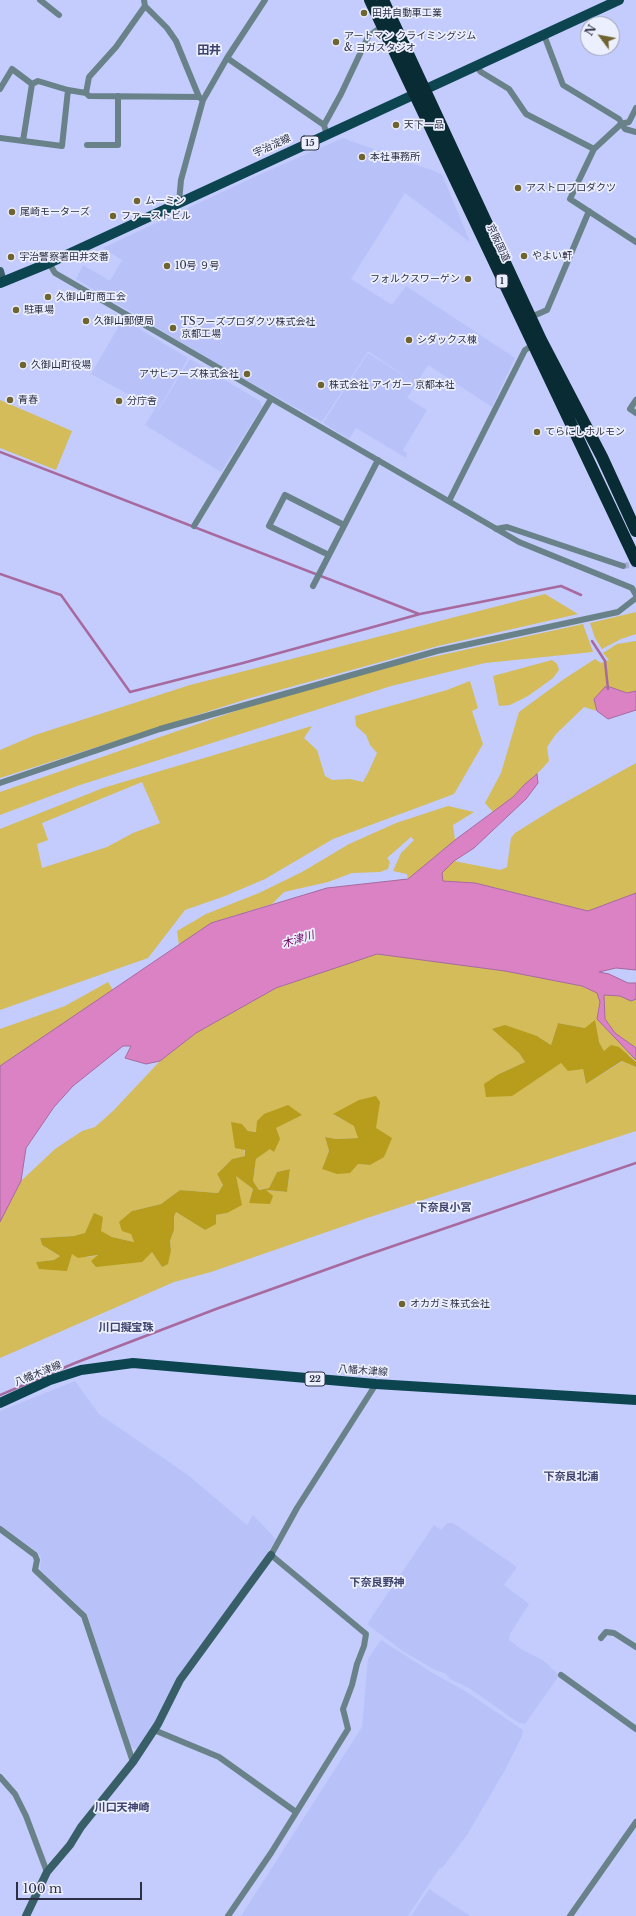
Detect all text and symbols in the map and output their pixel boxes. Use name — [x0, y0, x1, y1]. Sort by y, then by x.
place label: 田井自動車工業 — [372, 7, 442, 19]
marker: 田井自動車工業 — [359, 8, 369, 18]
north arrow — [580, 16, 620, 56]
text: N — [582, 22, 599, 38]
place label: アートマン クライミングジム & ヨガスタジオ — [344, 30, 476, 54]
marker: アートマン クライミングジム & ヨガスタジオ — [331, 37, 341, 47]
district label: 田井 — [197, 44, 221, 58]
place label: 天下一品 — [404, 119, 444, 131]
marker: 天下一品 — [391, 120, 401, 130]
street label: 宇治淀線 — [251, 132, 293, 160]
road number: 15 — [301, 136, 319, 150]
place label: 本社事務所 — [370, 151, 420, 163]
marker: 本社事務所 — [357, 152, 367, 162]
place label: アストロプロダクツ — [526, 182, 616, 194]
marker: アストロプロダクツ — [513, 183, 523, 193]
place label: ムーミン — [145, 195, 185, 207]
marker: ムーミン — [132, 196, 142, 206]
place label: 尾崎モーターズ — [20, 206, 90, 218]
marker: 尾崎モーターズ — [7, 207, 17, 217]
place label: ファーストビル — [121, 210, 191, 222]
marker: ファーストビル — [108, 211, 118, 221]
street label: 京阪国道 — [484, 222, 512, 264]
place label: やよい軒 — [532, 250, 572, 262]
place label: 宇治警察署田井交番 — [19, 251, 109, 263]
marker: やよい軒 — [519, 251, 529, 261]
marker: 宇治警察署田井交番 — [6, 252, 16, 262]
place label: 10号 ９号 — [175, 260, 219, 272]
marker: 10号 ９号 — [162, 261, 172, 271]
place label: フォルクスワーゲン — [370, 273, 460, 285]
marker: フォルクスワーゲン — [463, 274, 473, 284]
road number: 1 — [496, 274, 508, 288]
place label: 久御山町商工会 — [56, 291, 126, 303]
marker: 久御山町商工会 — [43, 292, 53, 302]
place label: 駐車場 — [24, 304, 54, 316]
marker: 駐車場 — [11, 305, 21, 315]
place label: 久御山郵便局 — [94, 315, 154, 327]
marker: 久御山郵便局 — [81, 316, 91, 326]
place label: TSフーズプロダクツ株式会社 京都工場 — [181, 316, 315, 340]
marker: TSフーズプロダクツ株式会社 京都工場 — [168, 323, 178, 333]
place label: シダックス棟 — [417, 334, 477, 346]
marker: シダックス棟 — [404, 335, 414, 345]
place label: 久御山町役場 — [31, 359, 91, 371]
marker: 久御山町役場 — [18, 360, 28, 370]
place label: アサヒフーズ株式会社 — [139, 368, 239, 380]
marker: アサヒフーズ株式会社 — [242, 369, 252, 379]
place label: 株式会社 アイガー 京都本社 — [329, 379, 455, 391]
marker: 株式会社 アイガー 京都本社 — [316, 380, 326, 390]
place label: 青春 — [18, 394, 38, 406]
marker: 青春 — [5, 395, 15, 405]
place label: 分庁舎 — [127, 395, 157, 407]
marker: 分庁舎 — [114, 396, 124, 406]
place label: てらにしホルモン — [545, 426, 625, 438]
marker: てらにしホルモン — [532, 427, 542, 437]
water label: 木津川 — [280, 929, 316, 951]
district label: 下奈良小宮 — [417, 1201, 471, 1215]
place label: オカガミ株式会社 — [410, 1298, 490, 1310]
marker: オカガミ株式会社 — [397, 1299, 407, 1309]
district label: 川口擬宝珠 — [99, 1321, 153, 1335]
street label: 八幡木津線 — [13, 1359, 63, 1389]
street label: 八幡木津線 — [338, 1363, 388, 1379]
road number: 22 — [305, 1372, 325, 1386]
district label: 下奈良北浦 — [544, 1470, 598, 1484]
district label: 下奈良野神 — [350, 1576, 404, 1590]
district label: 川口天神崎 — [95, 1801, 149, 1815]
scale bar — [18, 1874, 144, 1900]
text: 100 m — [23, 1881, 62, 1896]

